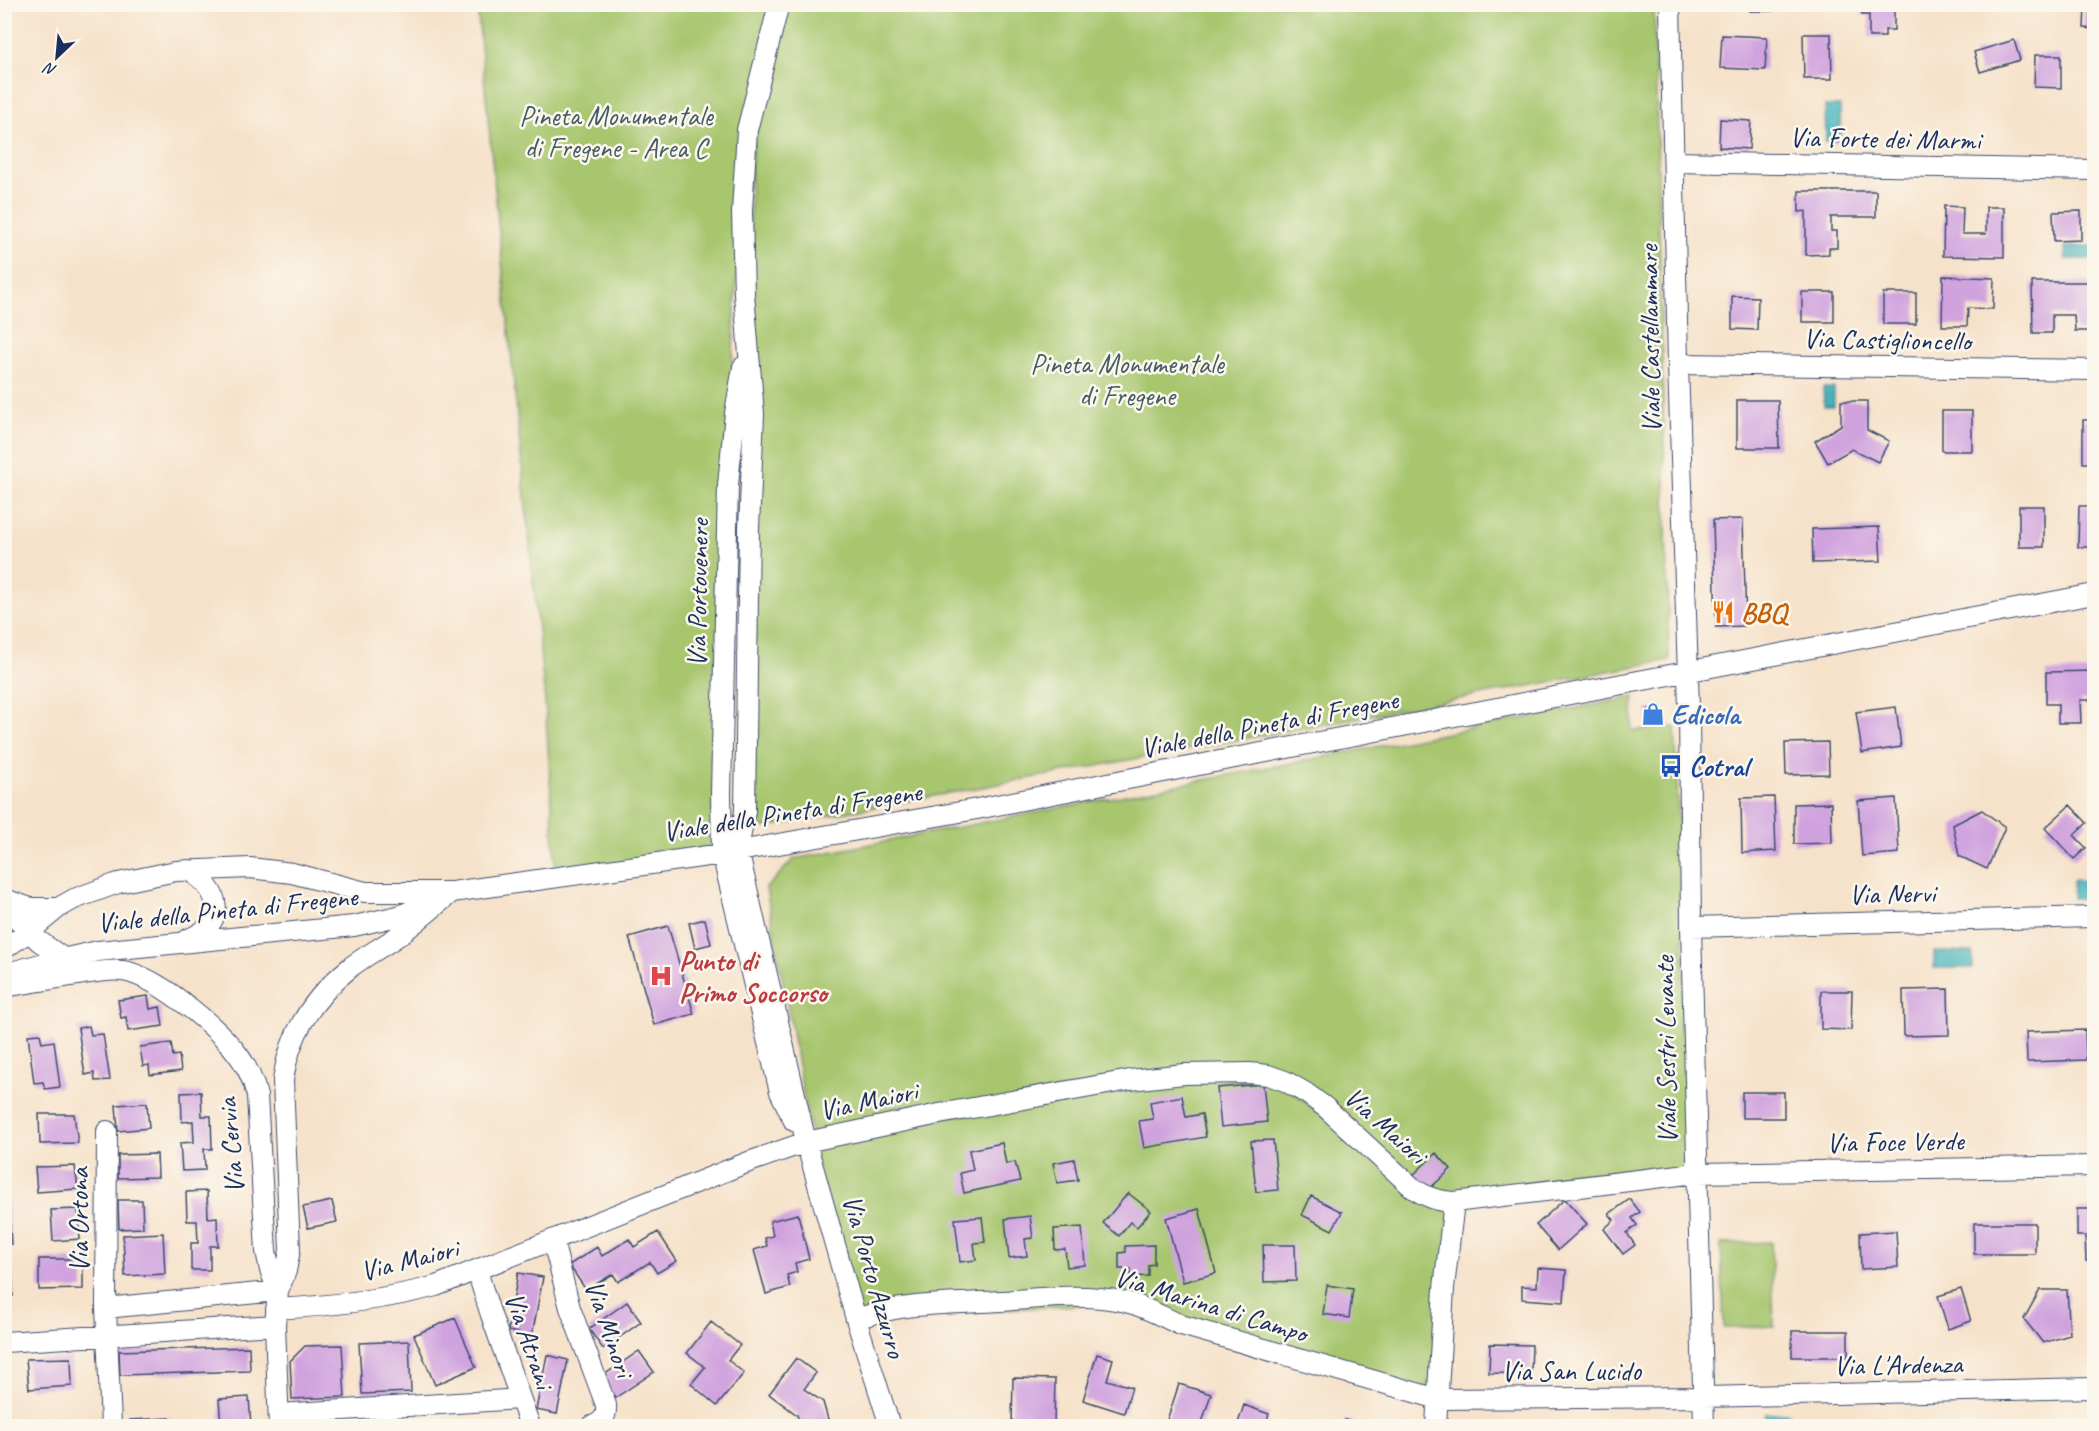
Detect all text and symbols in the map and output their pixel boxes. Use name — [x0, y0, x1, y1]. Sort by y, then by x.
north arrow — [27, 27, 87, 87]
text: N — [39, 57, 60, 81]
park label: Pineta Monumentale di Fregene - Area C — [519, 98, 715, 165]
street label: Via Forte dei Marmi — [1789, 119, 1985, 158]
street label: Viale Castellammare — [1630, 243, 1669, 433]
street label: Via Castiglioncello — [1803, 321, 1974, 359]
park label: Pineta Monumentale di Fregene — [1030, 346, 1226, 413]
street label: Via Portovenere — [679, 517, 716, 667]
place label: BBQ — [1741, 595, 1789, 630]
restaurant icon: BBQ — [1710, 599, 1736, 625]
street label: Viale della Pineta di Fregene — [1138, 681, 1403, 766]
place label: Edicola — [1671, 697, 1742, 732]
shop icon: Edicola — [1640, 701, 1666, 727]
place label: Cotral — [1689, 749, 1753, 784]
bus stop icon: Cotral — [1658, 753, 1684, 779]
street label: Viale della Pineta di Fregene — [660, 773, 926, 849]
street label: Via Nervi — [1848, 875, 1939, 912]
street label: Viale della Pineta di Fregene — [95, 878, 361, 941]
place label: Punto di Primo Soccorso — [679, 943, 830, 1010]
street label: Viale Sestri Levante — [1646, 954, 1685, 1144]
hospital icon: Punto di Primo Soccorso — [648, 963, 674, 989]
street label: Via Maiori — [816, 1072, 924, 1128]
street label: Via Maiori — [1337, 1079, 1437, 1174]
street label: Via Cervia — [209, 1095, 252, 1195]
street label: Via Foce Verde — [1826, 1123, 1966, 1160]
street label: Via Ortona — [61, 1166, 96, 1272]
street label: Via Porto Azzurro — [835, 1191, 915, 1364]
street label: Via Maiori — [357, 1230, 465, 1288]
street label: Via Marina di Campo — [1110, 1259, 1314, 1351]
street label: Via Minori — [577, 1275, 644, 1385]
street label: Via Atrani — [497, 1287, 564, 1397]
street label: Via L'Ardenza — [1833, 1346, 1964, 1383]
street label: Via San Lucido — [1501, 1353, 1643, 1388]

